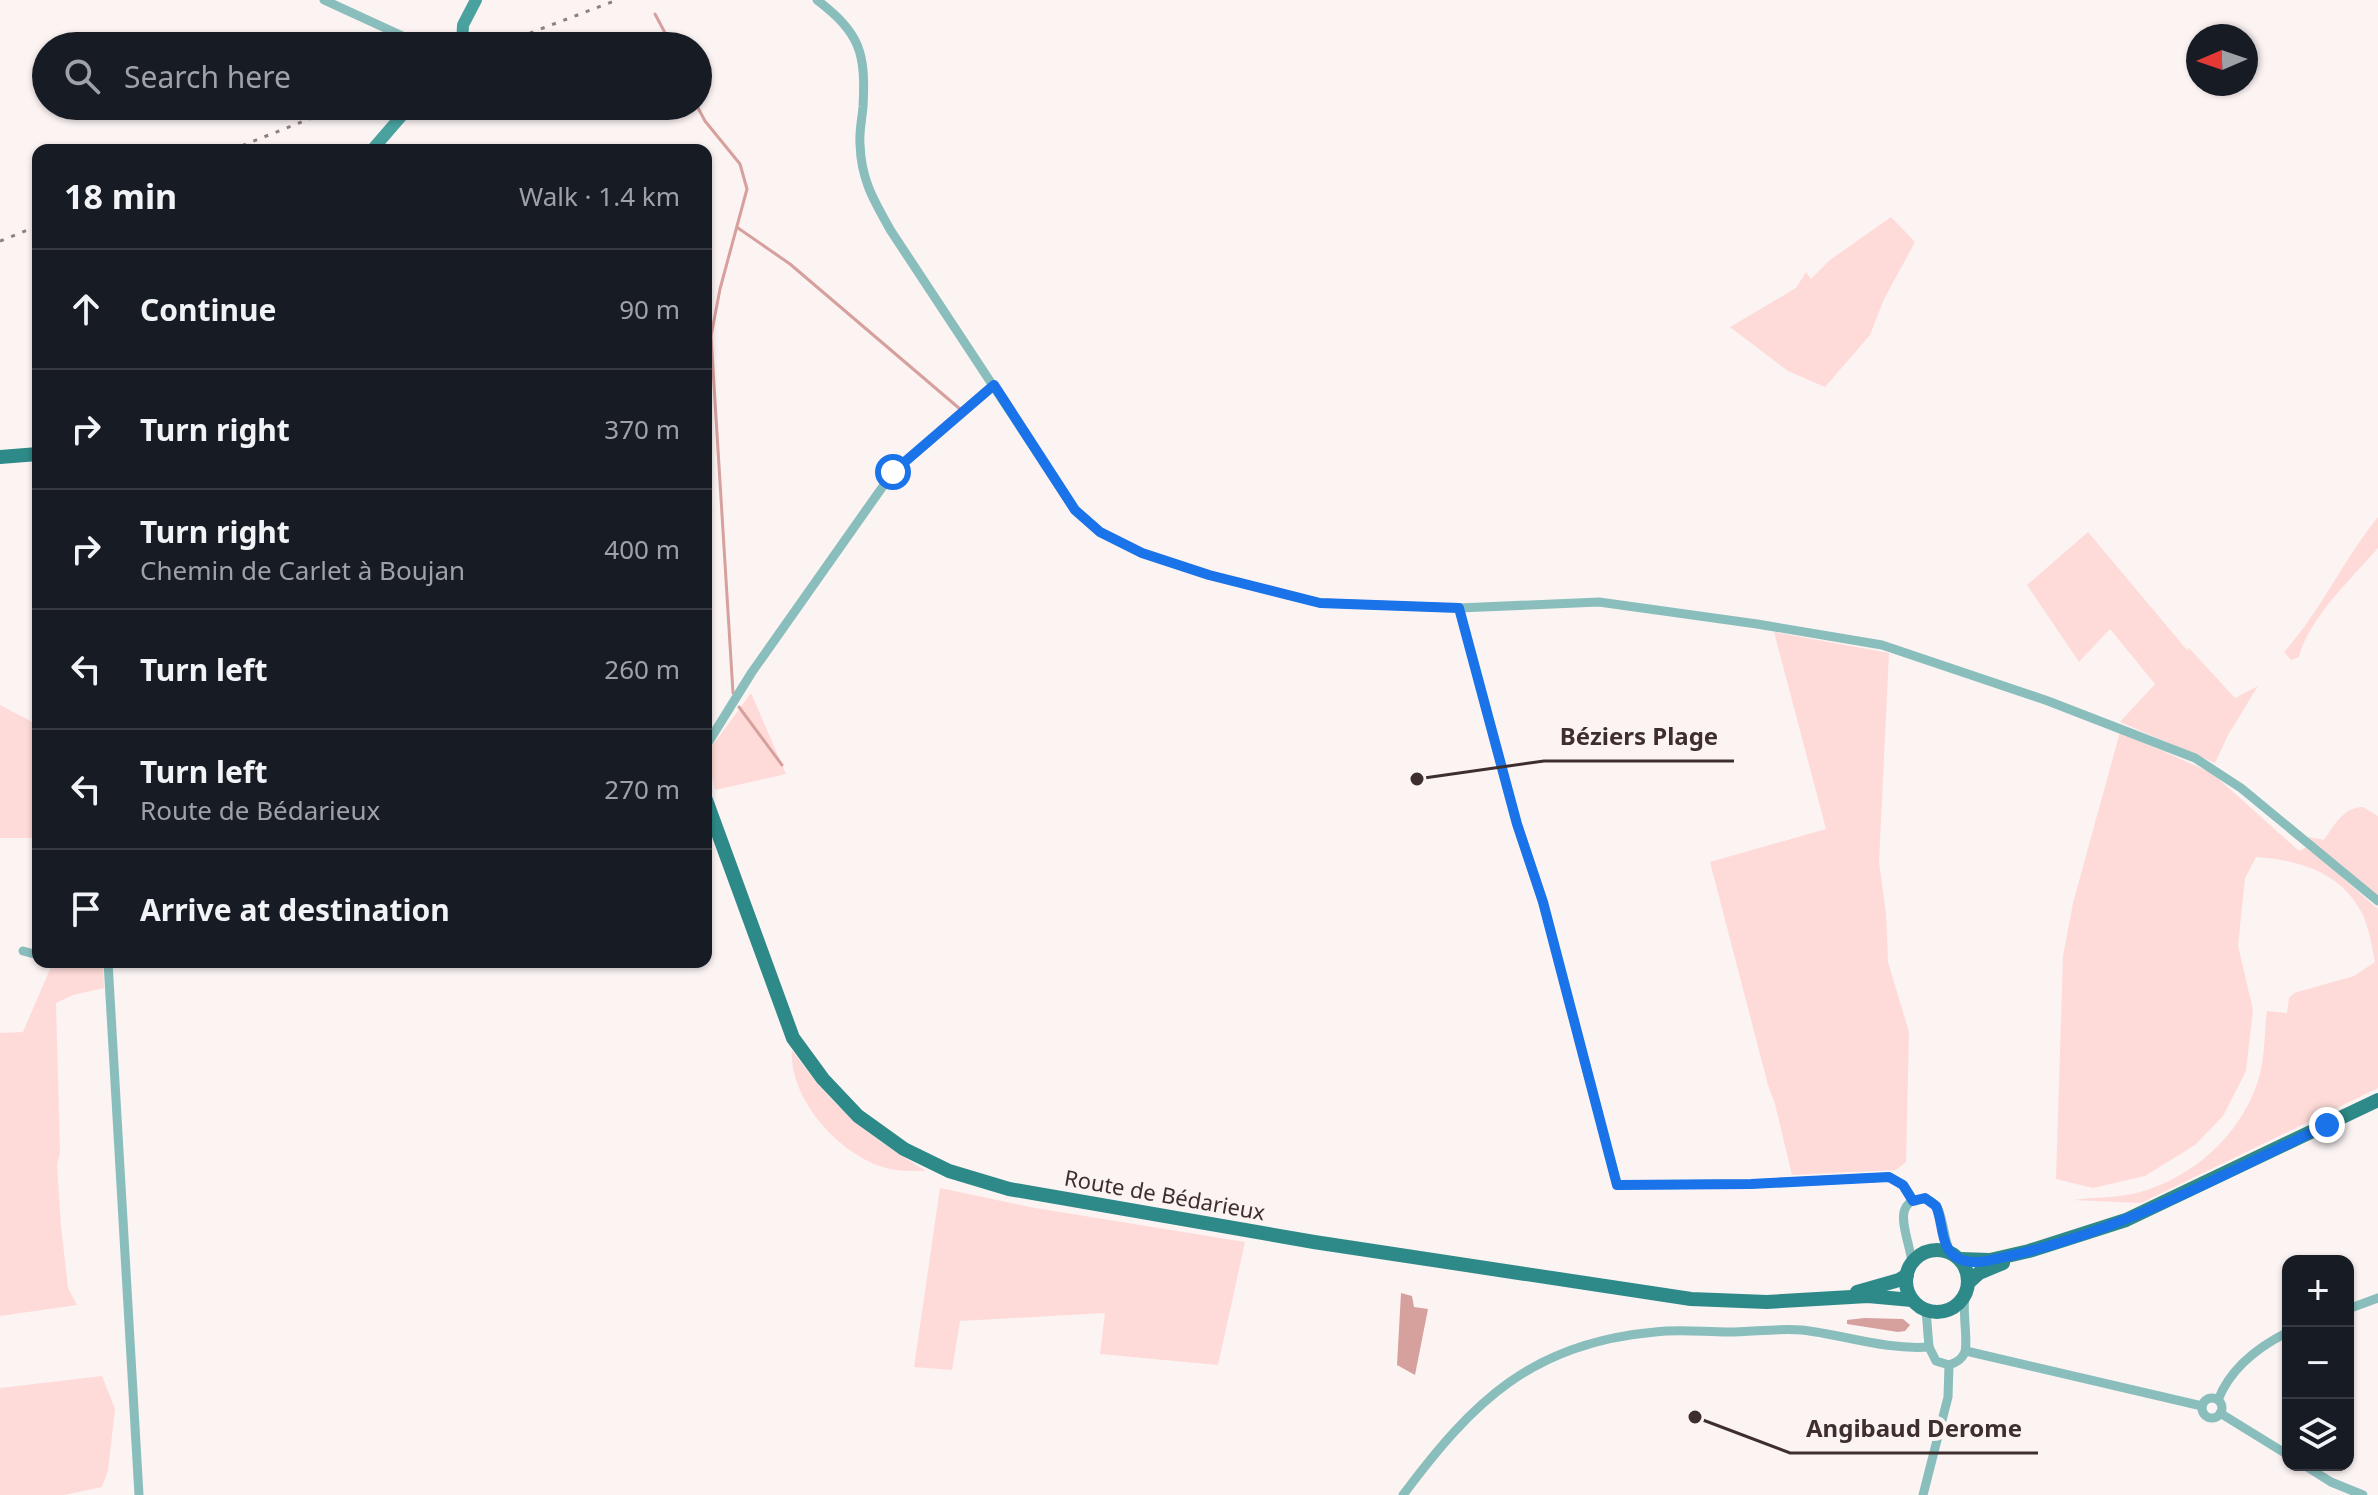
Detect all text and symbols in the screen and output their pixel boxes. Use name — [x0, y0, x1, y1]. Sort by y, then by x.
north arrow — [2186, 24, 2258, 96]
search box — [32, 32, 712, 120]
icon: search — [60, 54, 104, 98]
text: Search here — [124, 56, 291, 97]
text: 18 min — [64, 173, 177, 219]
text: Walk · 1.4 km — [519, 178, 680, 214]
icon: ahead — [64, 287, 108, 331]
text: Continue — [140, 289, 276, 330]
text: 90 m — [619, 291, 680, 327]
icon: right — [64, 407, 108, 451]
text: Turn right — [140, 409, 290, 450]
text: 370 m — [604, 411, 680, 447]
route start — [875, 454, 911, 490]
text: Turn right — [140, 511, 290, 552]
icon: right — [64, 527, 108, 571]
text: 400 m — [604, 531, 680, 567]
text: Chemin de Carlet à Boujan — [140, 552, 465, 588]
icon: left — [64, 647, 108, 691]
text: Turn left — [140, 649, 268, 690]
text: 260 m — [604, 651, 680, 687]
callout: Béziers Plage — [1544, 713, 1734, 761]
text: Béziers Plage — [1560, 719, 1718, 752]
text: Turn left — [140, 751, 268, 792]
icon: left — [64, 767, 108, 811]
text: 270 m — [604, 771, 680, 807]
text: Route de Bédarieux — [140, 792, 380, 828]
icon: arrive — [64, 887, 108, 931]
text: Arrive at destination — [140, 889, 450, 930]
route end — [2309, 1107, 2345, 1143]
street label: Route de Bédarieux — [1062, 1162, 1268, 1226]
map controls — [2282, 1255, 2354, 1471]
button: + — [2282, 1255, 2354, 1327]
button: − — [2282, 1327, 2354, 1399]
button: layers — [2282, 1399, 2354, 1471]
callout: Angibaud Derome — [1790, 1405, 2038, 1453]
text: Angibaud Derome — [1806, 1411, 2022, 1444]

